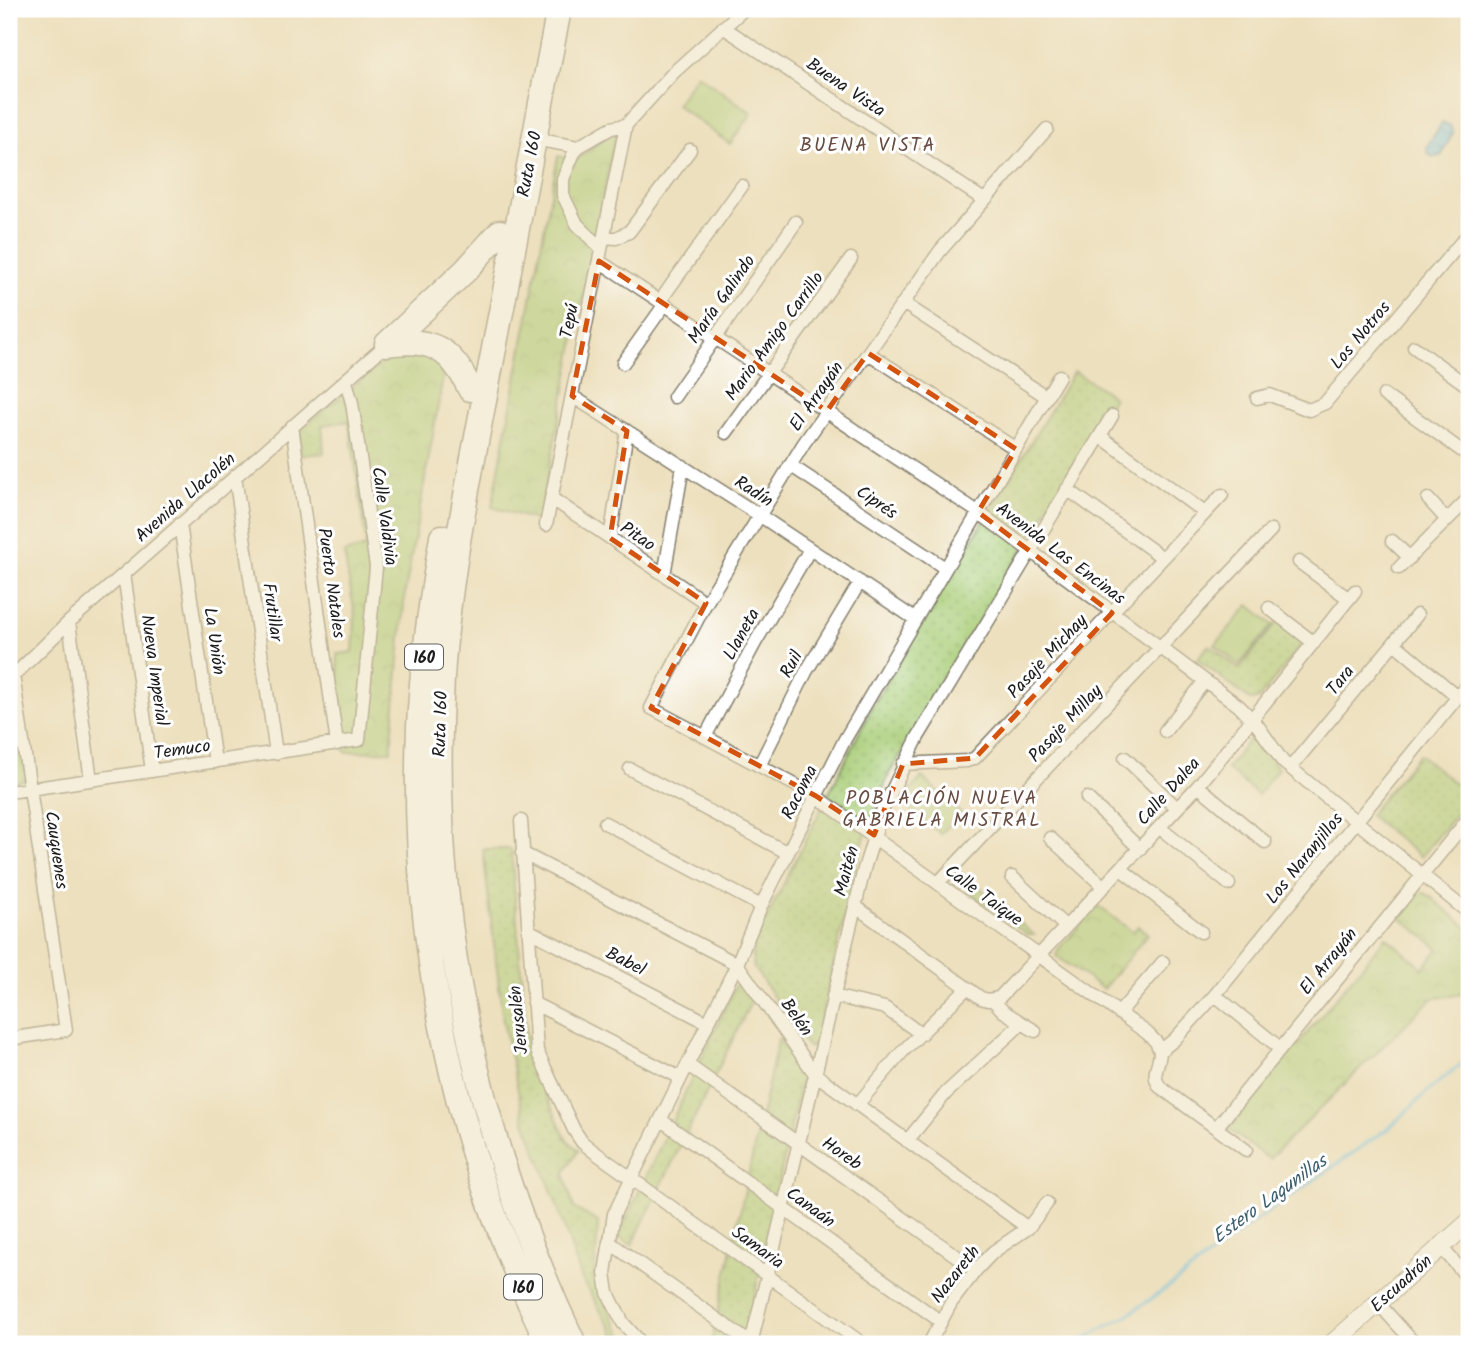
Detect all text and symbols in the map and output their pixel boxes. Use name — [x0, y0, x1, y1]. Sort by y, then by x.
street label: Buena Vista — [800, 51, 891, 126]
street label: Ruta 160 — [510, 129, 551, 200]
district label: BUENA VISTA — [800, 131, 936, 161]
street label: María Galindo — [681, 249, 764, 351]
street label: Mario Amigo Carrillo — [718, 266, 832, 408]
street label: Los Notros — [1324, 295, 1399, 377]
street label: Tepú — [553, 301, 588, 341]
street label: El Arrayán — [782, 356, 852, 438]
street label: Avenida Llacolén — [129, 446, 243, 550]
street label: Calle Valdivia — [362, 465, 405, 567]
street label: Radín — [728, 469, 779, 516]
street label: Ciprés — [849, 479, 903, 528]
street label: Avenida Las Encinas — [989, 496, 1132, 613]
street label: Pitao — [613, 515, 661, 560]
street label: Puerto Natales — [308, 526, 353, 641]
street label: Frutillar — [253, 581, 290, 644]
street label: Llaneta — [716, 603, 769, 666]
street label: La Unión — [194, 606, 233, 677]
street label: Pasaje Michay — [1001, 608, 1096, 706]
street label: Nueva Imperial — [131, 613, 176, 728]
road number: 160 — [405, 644, 443, 670]
street label: Ruil — [773, 645, 812, 684]
street label: Tara — [1320, 659, 1363, 703]
street label: Pasaje Millay — [1022, 678, 1111, 770]
street label: Ruta 160 — [426, 690, 457, 758]
street label: Temuco — [152, 732, 212, 769]
street label: Calle Dalea — [1130, 751, 1208, 833]
street label: Racoma — [774, 760, 826, 825]
district label: POBLACIÓN NUEVA GABRIELA MISTRAL — [842, 784, 1042, 836]
street label: Los Naranjillos — [1259, 806, 1352, 911]
street label: Cauquenes — [36, 809, 75, 891]
street label: Maitén — [827, 843, 868, 900]
street label: Calle Taique — [938, 858, 1028, 935]
street label: El Arrayán — [1293, 922, 1366, 1002]
street label: Babel — [600, 940, 651, 985]
street label: Jerusalén — [501, 984, 538, 1056]
street label: Belén — [772, 993, 820, 1043]
street label: Horeb — [815, 1130, 868, 1179]
water label: Estero Lagunillas — [1206, 1146, 1336, 1252]
street label: Canaán — [779, 1180, 841, 1236]
street label: Samaria — [725, 1219, 790, 1277]
street label: Nazareth — [924, 1239, 988, 1311]
street label: Escuadrón — [1364, 1248, 1440, 1320]
road number: 160 — [504, 1274, 542, 1300]

